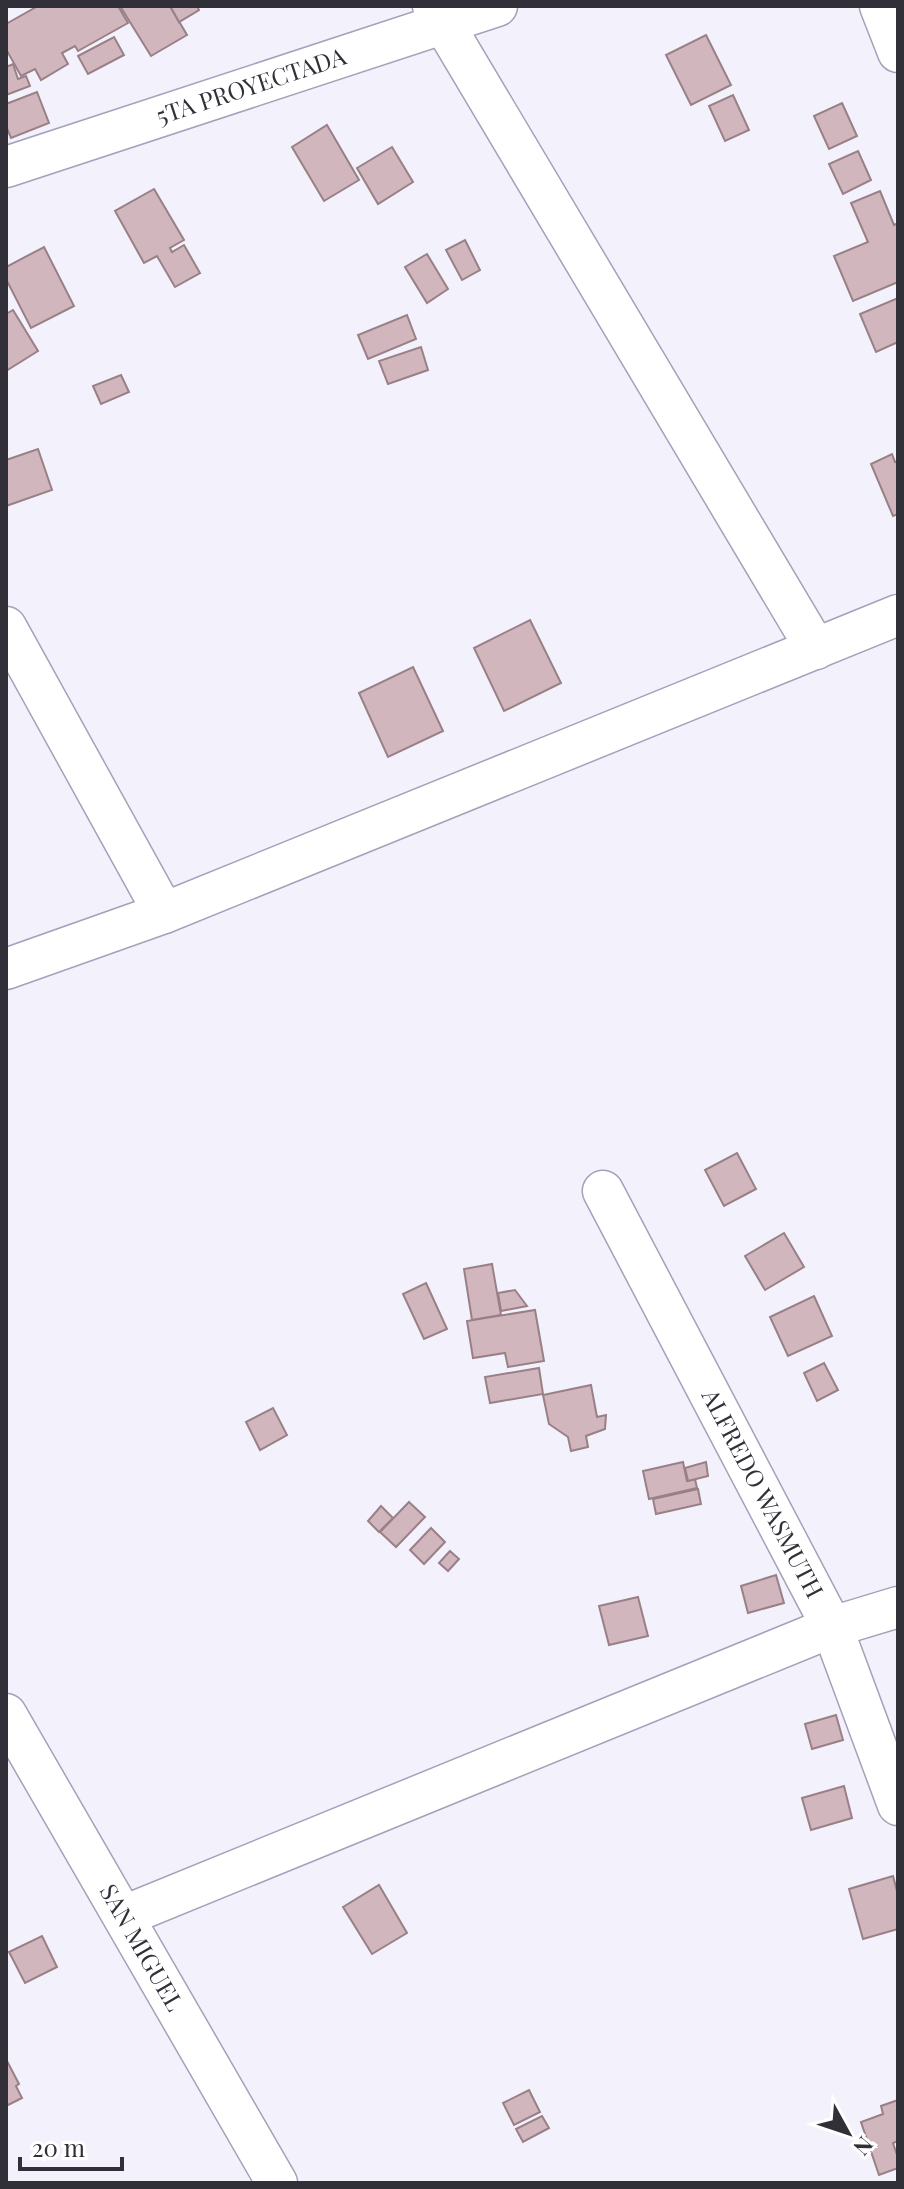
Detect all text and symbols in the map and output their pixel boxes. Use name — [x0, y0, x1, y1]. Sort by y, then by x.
street label: 5TA PROYECTADA — [152, 38, 350, 131]
street label: ALFREDO WASMUTH — [695, 1382, 832, 1603]
street label: SAN MIGUEL — [94, 1878, 192, 2016]
north arrow — [808, 2093, 888, 2173]
scale bar — [20, 2121, 122, 2171]
text: 20 m — [32, 2131, 85, 2163]
text: N — [847, 2131, 881, 2162]

